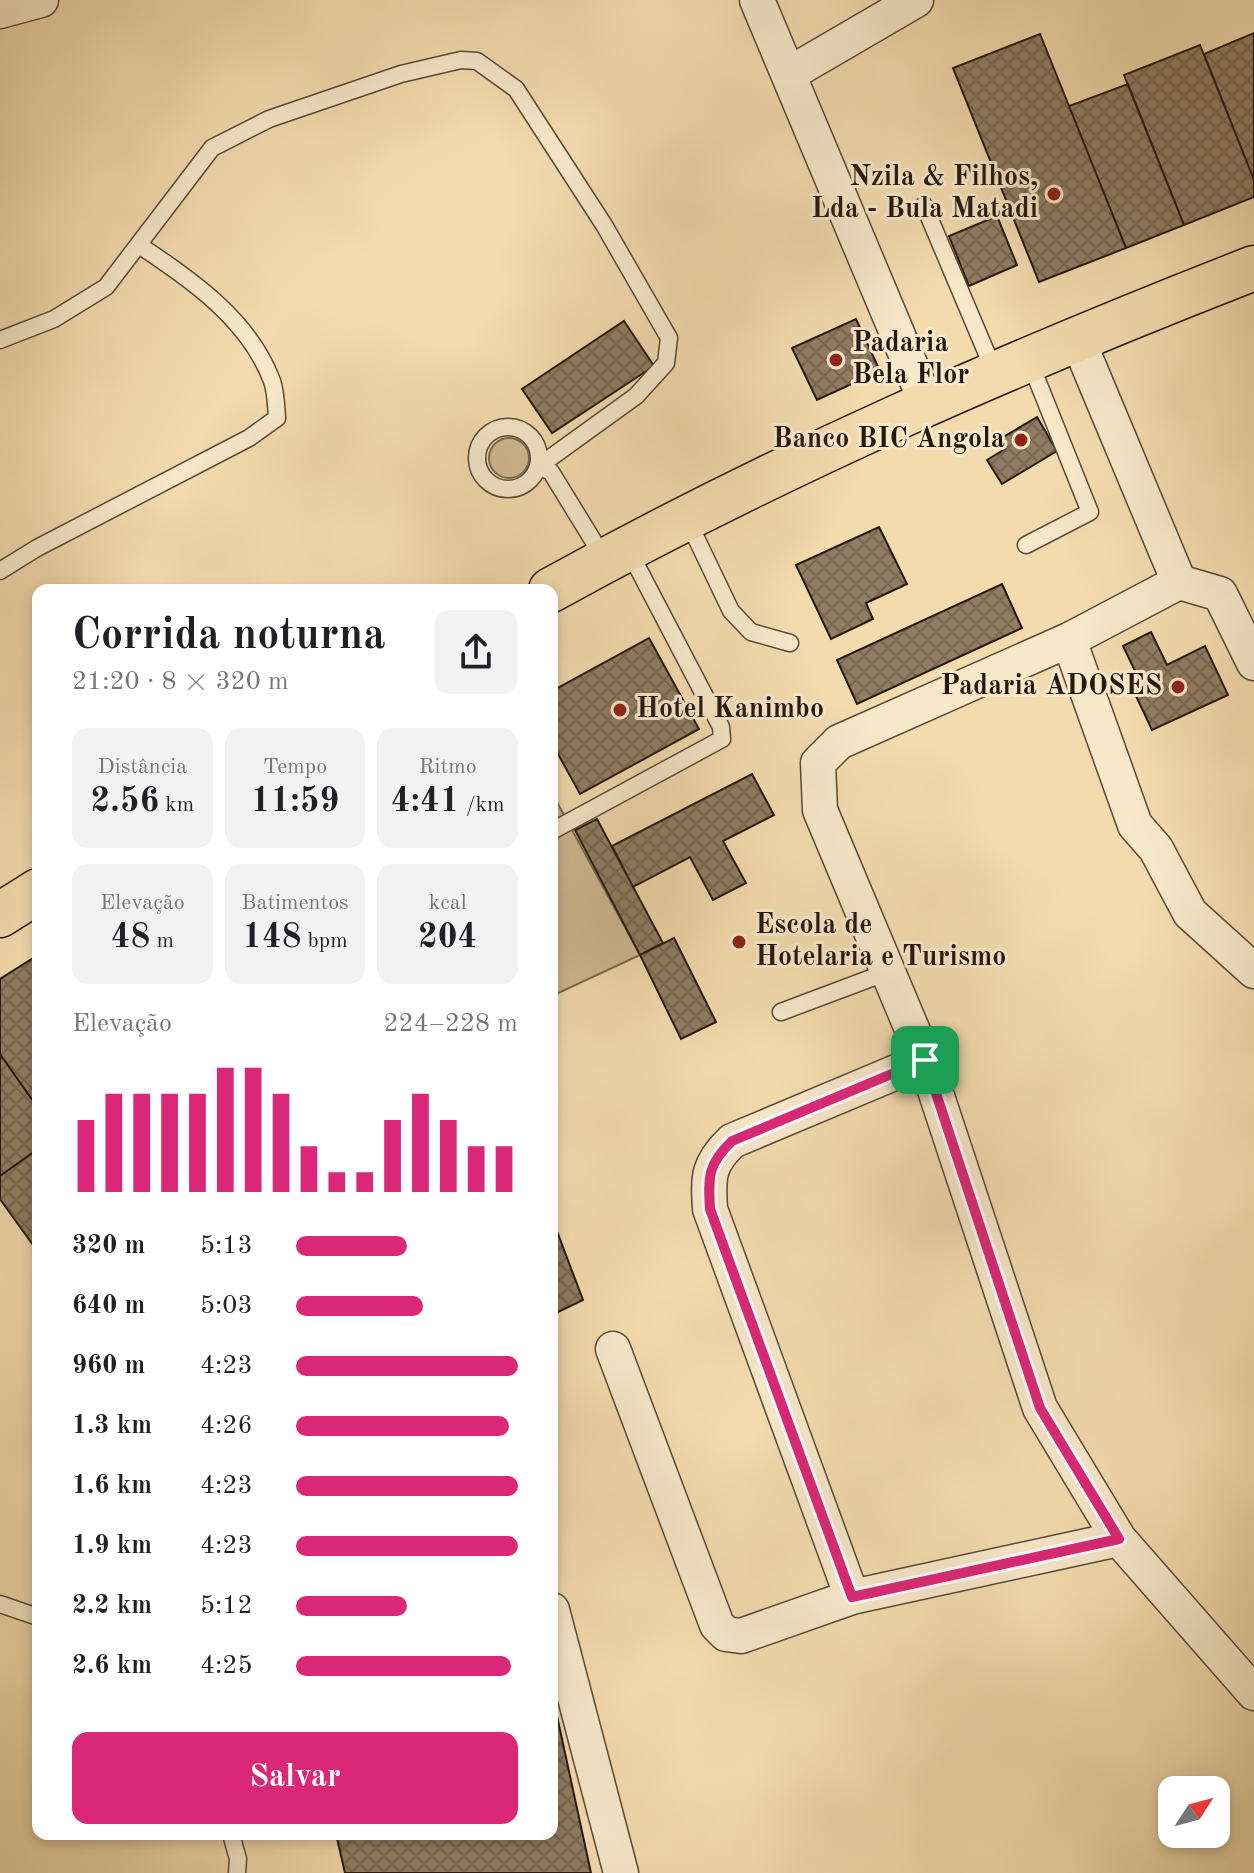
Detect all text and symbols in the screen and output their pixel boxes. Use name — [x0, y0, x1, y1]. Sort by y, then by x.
place label: Nzila & Filhos, Lda - Bula Matadi — [811, 164, 1038, 224]
marker: Nzila & Filhos, Lda - Bula Matadi — [1045, 185, 1063, 203]
place label: Padaria Bela Flor — [852, 330, 969, 390]
marker: Padaria Bela Flor — [827, 351, 845, 369]
place label: Banco BIC Angola — [773, 426, 1005, 454]
marker: Banco BIC Angola — [1012, 431, 1030, 449]
button: share — [434, 610, 518, 694]
text: Corrida noturna — [72, 614, 386, 658]
text: 21:20 · 8 × 320 m — [72, 669, 289, 695]
place label: Padaria ADOSES — [940, 673, 1162, 701]
marker: Padaria ADOSES — [1169, 678, 1187, 696]
place label: Hotel Kanimbo — [636, 696, 824, 724]
marker: Hotel Kanimbo — [611, 701, 629, 719]
text: Distância — [98, 756, 187, 778]
text: Tempo — [263, 756, 327, 778]
text: Ritmo — [419, 756, 477, 778]
text: 2.56 — [90, 785, 159, 819]
text: 11:59 — [251, 785, 339, 819]
text: 4:41 — [391, 785, 460, 819]
text: km — [159, 794, 194, 816]
text: /km — [460, 794, 504, 816]
text: Elevação — [100, 892, 185, 914]
text: Batimentos — [241, 892, 349, 914]
text: kcal — [429, 892, 467, 914]
place label: Escola de Hotelaria e Turismo — [755, 912, 1006, 972]
text: 48 — [111, 921, 150, 955]
text: 148 — [242, 921, 301, 955]
text: 204 — [418, 921, 477, 955]
text: m — [150, 930, 174, 952]
text: bpm — [301, 930, 348, 952]
marker: Escola de Hotelaria e Turismo — [730, 933, 748, 951]
text: Elevação — [72, 1011, 172, 1037]
text: 224–228 m — [383, 1011, 518, 1037]
pin — [891, 1026, 959, 1094]
icon: arrive — [903, 1038, 947, 1082]
text: 320 m — [72, 1233, 145, 1259]
text: 5:13 — [200, 1233, 253, 1259]
text: 640 m — [72, 1293, 145, 1319]
text: 5:03 — [200, 1293, 253, 1319]
text: 960 m — [72, 1353, 145, 1379]
text: 4:23 — [200, 1353, 253, 1379]
text: 1.3 km — [72, 1413, 152, 1439]
text: 4:26 — [200, 1413, 253, 1439]
text: 1.6 km — [72, 1473, 152, 1499]
text: 4:23 — [200, 1473, 253, 1499]
text: 1.9 km — [72, 1533, 152, 1559]
text: 4:23 — [200, 1533, 253, 1559]
text: 2.2 km — [72, 1593, 152, 1619]
text: 5:12 — [200, 1593, 253, 1619]
text: 2.6 km — [72, 1653, 152, 1679]
text: 4:25 — [200, 1653, 253, 1679]
button: Salvar — [72, 1732, 518, 1824]
north arrow — [1158, 1776, 1230, 1848]
map controls — [1158, 1776, 1230, 1848]

